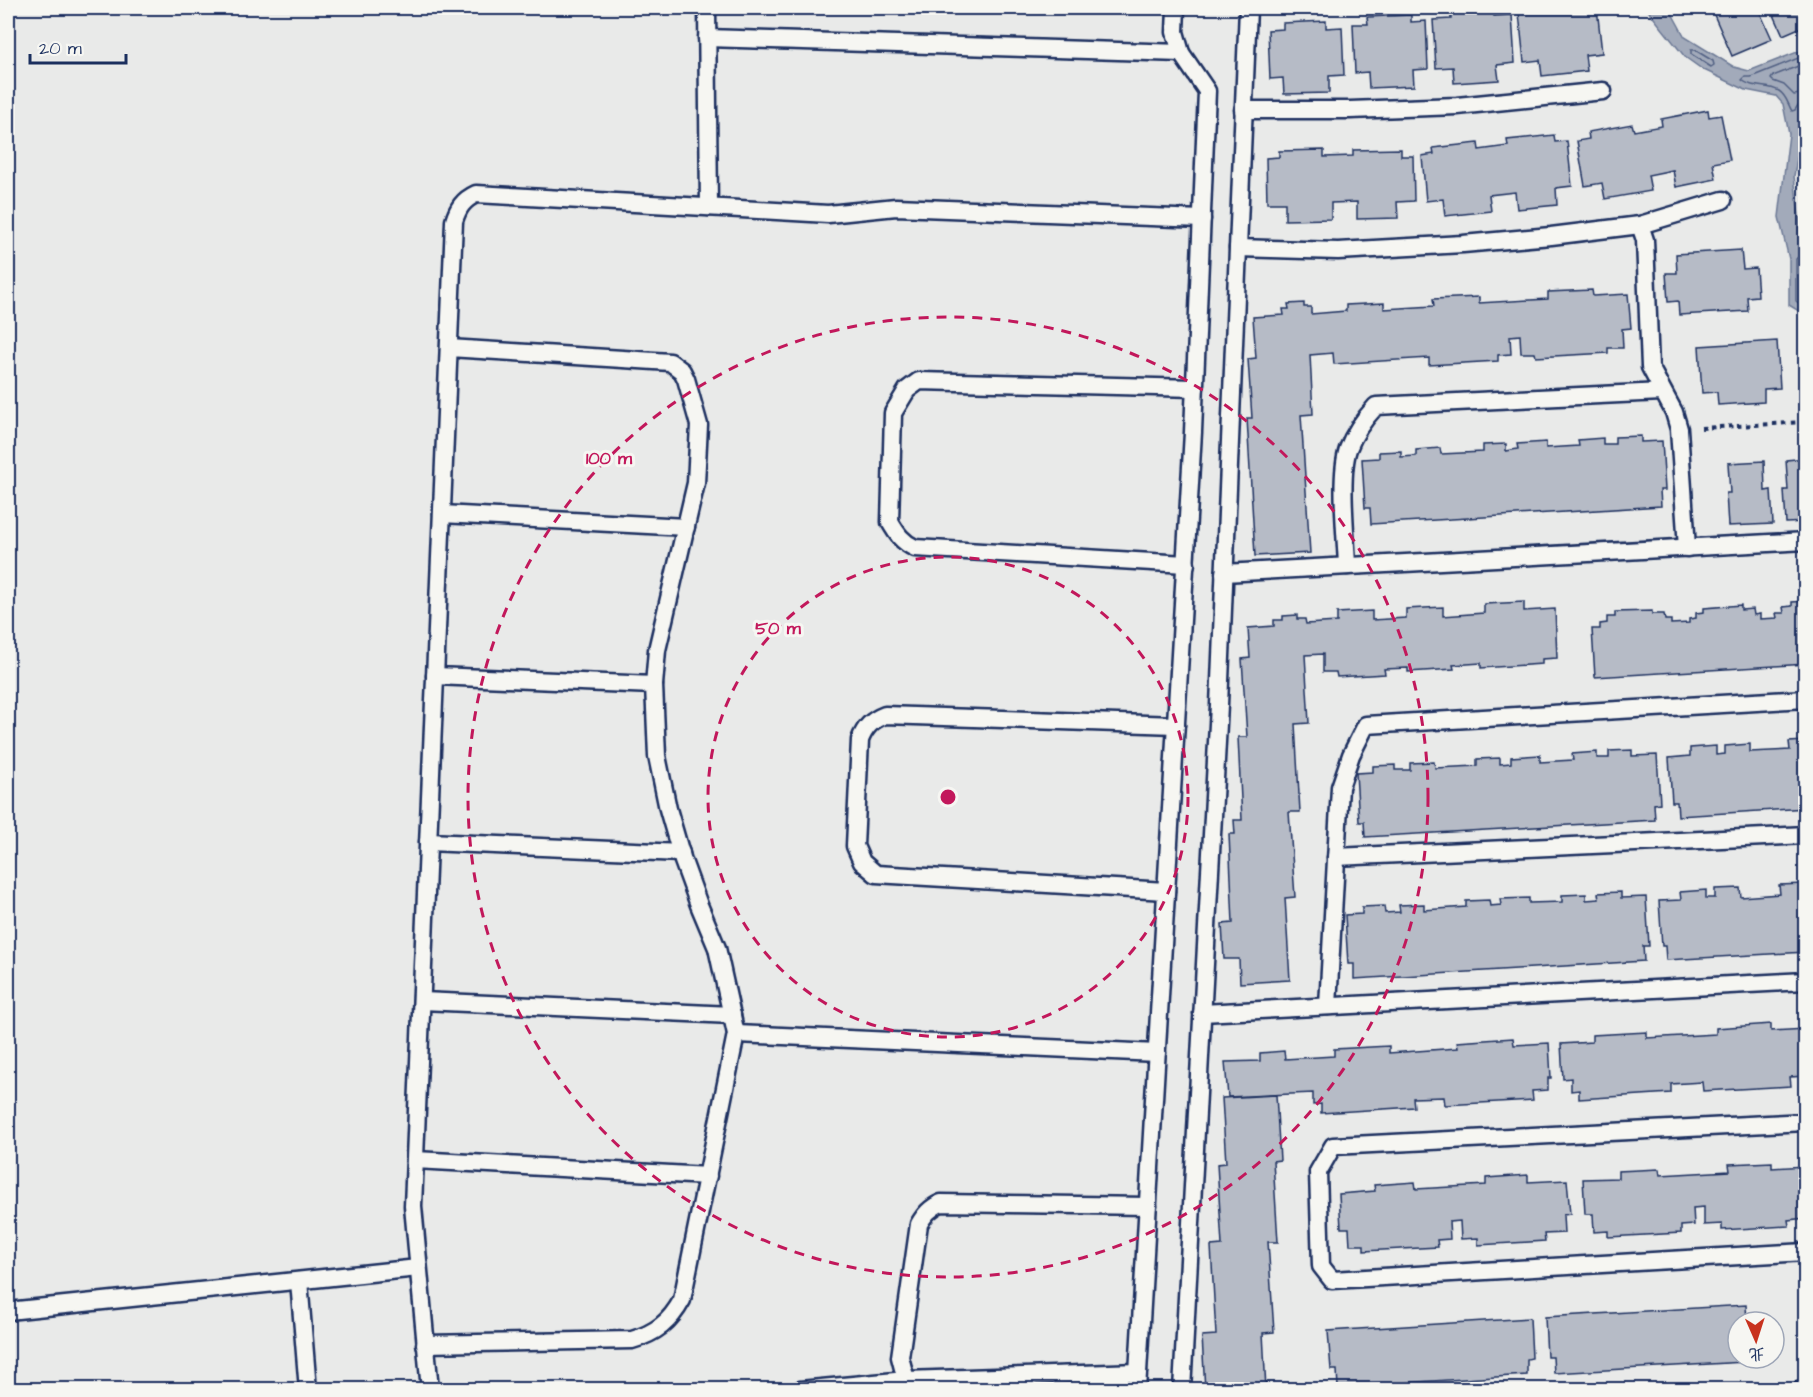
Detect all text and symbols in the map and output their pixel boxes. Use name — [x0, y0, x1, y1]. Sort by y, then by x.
scale bar — [30, 27, 126, 65]
text: 20 m — [39, 36, 82, 61]
text: 100 m — [586, 446, 633, 471]
text: 50 m — [755, 616, 802, 641]
centre of rings — [938, 787, 958, 807]
north arrow — [1726, 1310, 1786, 1370]
text: 北 — [1748, 1343, 1765, 1365]

